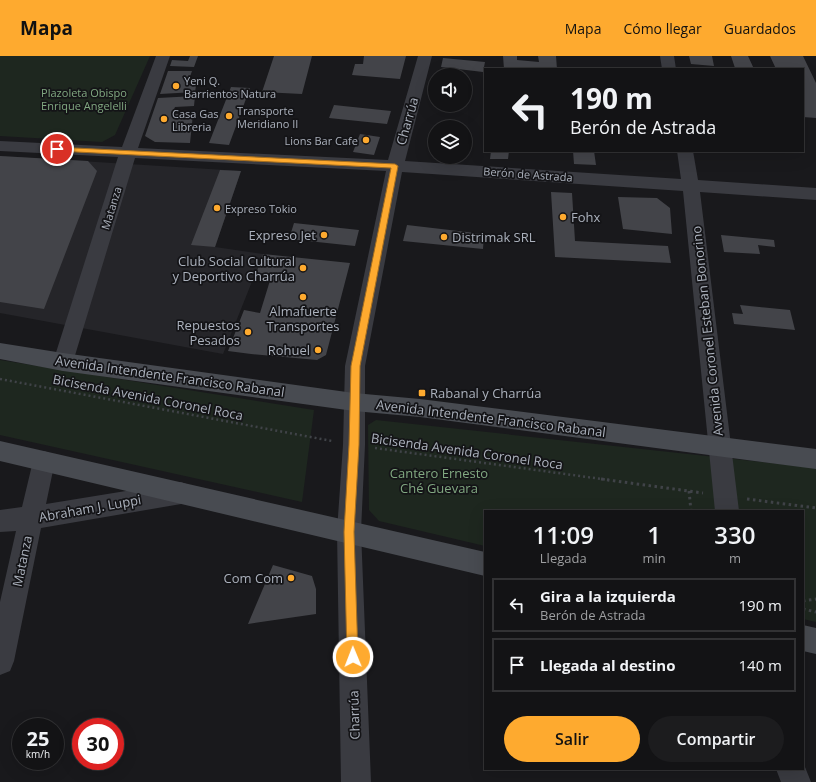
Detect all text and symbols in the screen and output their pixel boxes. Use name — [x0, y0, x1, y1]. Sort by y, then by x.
text: Mapa — [20, 15, 73, 41]
text: Mapa — [565, 19, 601, 38]
text: Cómo llegar — [623, 19, 702, 38]
text: Guardados — [724, 19, 796, 38]
map controls — [428, 68, 472, 164]
button: sound — [428, 68, 472, 112]
place label: Yeni Q. Barrientos Natura — [184, 73, 276, 101]
text: 190 m — [570, 79, 653, 117]
marker: Yeni Q. Barrientos Natura — [171, 81, 181, 91]
icon: left — [504, 84, 556, 136]
park label: Plazoleta Obispo Enrique Angelelli — [41, 85, 127, 113]
street label: Charrúa — [392, 95, 422, 147]
place label: Transporte Meridiano II — [237, 103, 298, 131]
place label: Casa Gas Libreria — [172, 106, 219, 134]
marker: Transporte Meridiano II — [224, 111, 234, 121]
marker: Casa Gas Libreria — [159, 114, 169, 124]
text: Berón de Astrada — [570, 115, 716, 139]
button: layers — [428, 120, 472, 164]
pin — [40, 132, 74, 166]
place label: Lions Bar Cafe — [285, 133, 358, 148]
marker: Lions Bar Cafe — [361, 135, 371, 145]
icon: arrive — [46, 138, 68, 160]
street label: Berón de Astrada — [483, 163, 573, 185]
street label: Matanza — [97, 185, 125, 231]
place label: Expreso Tokio — [225, 201, 297, 216]
marker: Expreso Tokio — [212, 203, 222, 213]
place label: Fohx — [571, 208, 601, 226]
marker: Fohx — [558, 212, 568, 222]
street label: Avenida Coronel Esteban Bonorino — [687, 225, 727, 437]
place label: Expreso Jet — [249, 226, 316, 244]
place label: Distrimak SRL — [452, 228, 536, 246]
marker: Expreso Jet — [319, 230, 329, 240]
marker: Distrimak SRL — [439, 232, 449, 242]
place label: Club Social Cultural y Deportivo Charrúa — [172, 252, 295, 285]
marker: Club Social Cultural y Deportivo Charrúa — [298, 263, 308, 273]
marker: Almafuerte Transportes — [298, 292, 308, 302]
place label: Almafuerte Transportes — [266, 302, 340, 335]
place label: Repuestos Pesados — [177, 316, 240, 349]
marker: Repuestos Pesados — [243, 327, 253, 337]
place label: Rohuel — [268, 341, 310, 359]
marker: Rohuel — [313, 345, 323, 355]
street label: Avenida Intendente Francisco Rabanal — [54, 351, 286, 401]
street label: Bicisenda Avenida Coronel Roca — [51, 370, 245, 424]
place label: Rabanal y Charrúa — [430, 384, 541, 402]
marker: Rabanal y Charrúa — [417, 388, 427, 398]
street label: Avenida Intendente Francisco Rabanal — [375, 395, 607, 441]
street label: Bicisenda Avenida Coronel Roca — [370, 429, 564, 473]
park label: Cantero Ernesto Ché Guevara — [390, 464, 488, 497]
street label: Abraham J. Luppi — [37, 490, 143, 526]
text: 11:09 — [533, 518, 594, 551]
text: 1 — [647, 518, 661, 551]
text: 330 — [714, 518, 755, 551]
street label: Matanza — [8, 534, 36, 588]
text: Llegada — [540, 549, 587, 567]
text: min — [643, 549, 666, 567]
text: m — [729, 549, 741, 567]
place label: Com Com — [224, 569, 283, 587]
marker: Com Com — [286, 573, 296, 583]
text: Gira a la izquierda — [540, 586, 676, 606]
icon: left — [506, 594, 528, 616]
text: 190 m — [738, 595, 782, 615]
text: Berón de Astrada — [540, 606, 646, 624]
position arrow — [332, 636, 374, 678]
icon: arrive — [506, 654, 528, 676]
text: Llegada al destino — [540, 655, 675, 675]
text: 140 m — [738, 655, 782, 675]
street label: Charrúa — [344, 690, 364, 740]
button: Salir — [504, 716, 640, 762]
button: Compartir — [648, 716, 784, 762]
speed limit sign: 30 — [72, 718, 124, 770]
text: 25 — [27, 725, 49, 752]
text: km/h — [26, 747, 50, 761]

